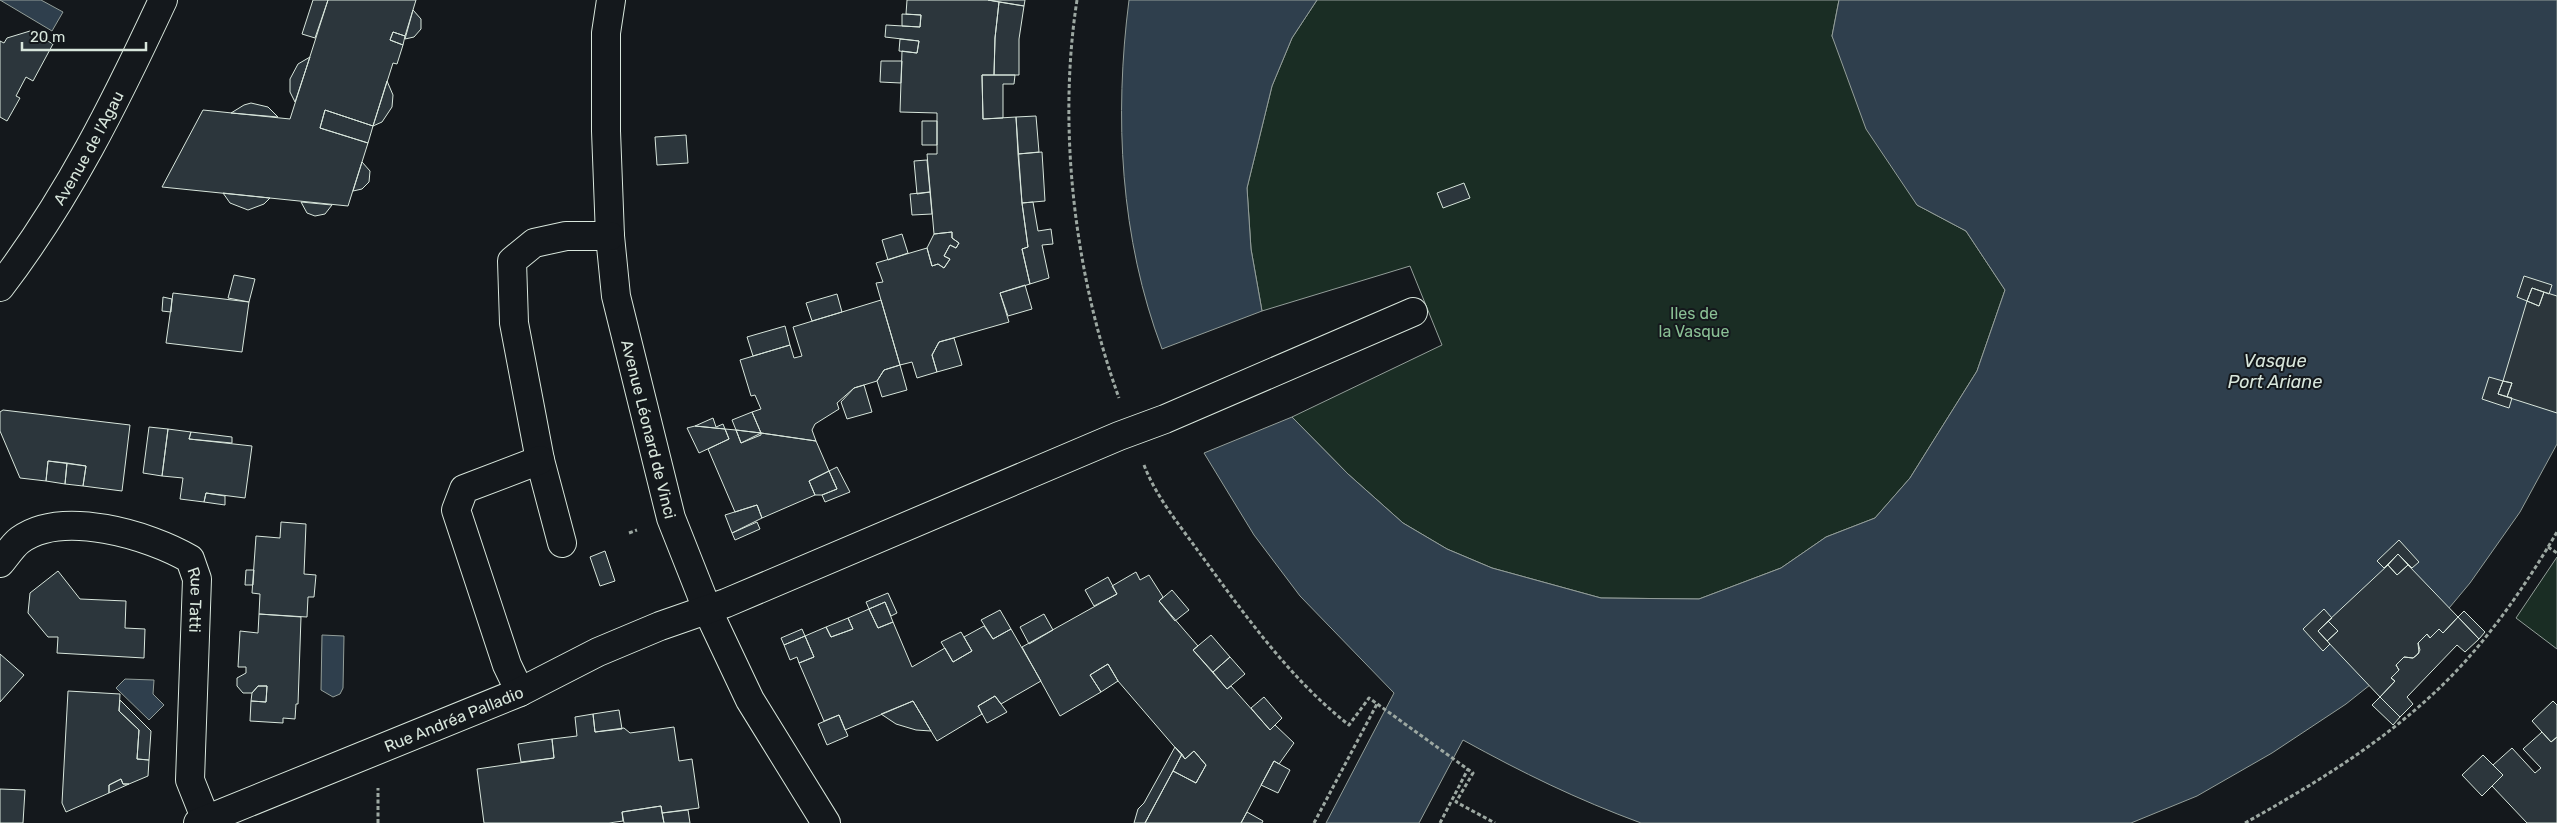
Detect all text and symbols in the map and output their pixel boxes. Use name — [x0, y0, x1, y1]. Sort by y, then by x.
scale bar — [22, 20, 146, 52]
text: 20 m — [30, 28, 65, 46]
street label: Avenue de l'Agau — [50, 88, 128, 209]
park label: Iles de la Vasque — [1659, 304, 1729, 341]
street label: Avenue Léonard de Vinci — [617, 338, 680, 521]
water label: Vasque Port Ariane — [2228, 350, 2322, 393]
street label: Rue Tatti — [184, 565, 206, 633]
street label: Rue Andréa Palladio — [382, 683, 526, 756]

